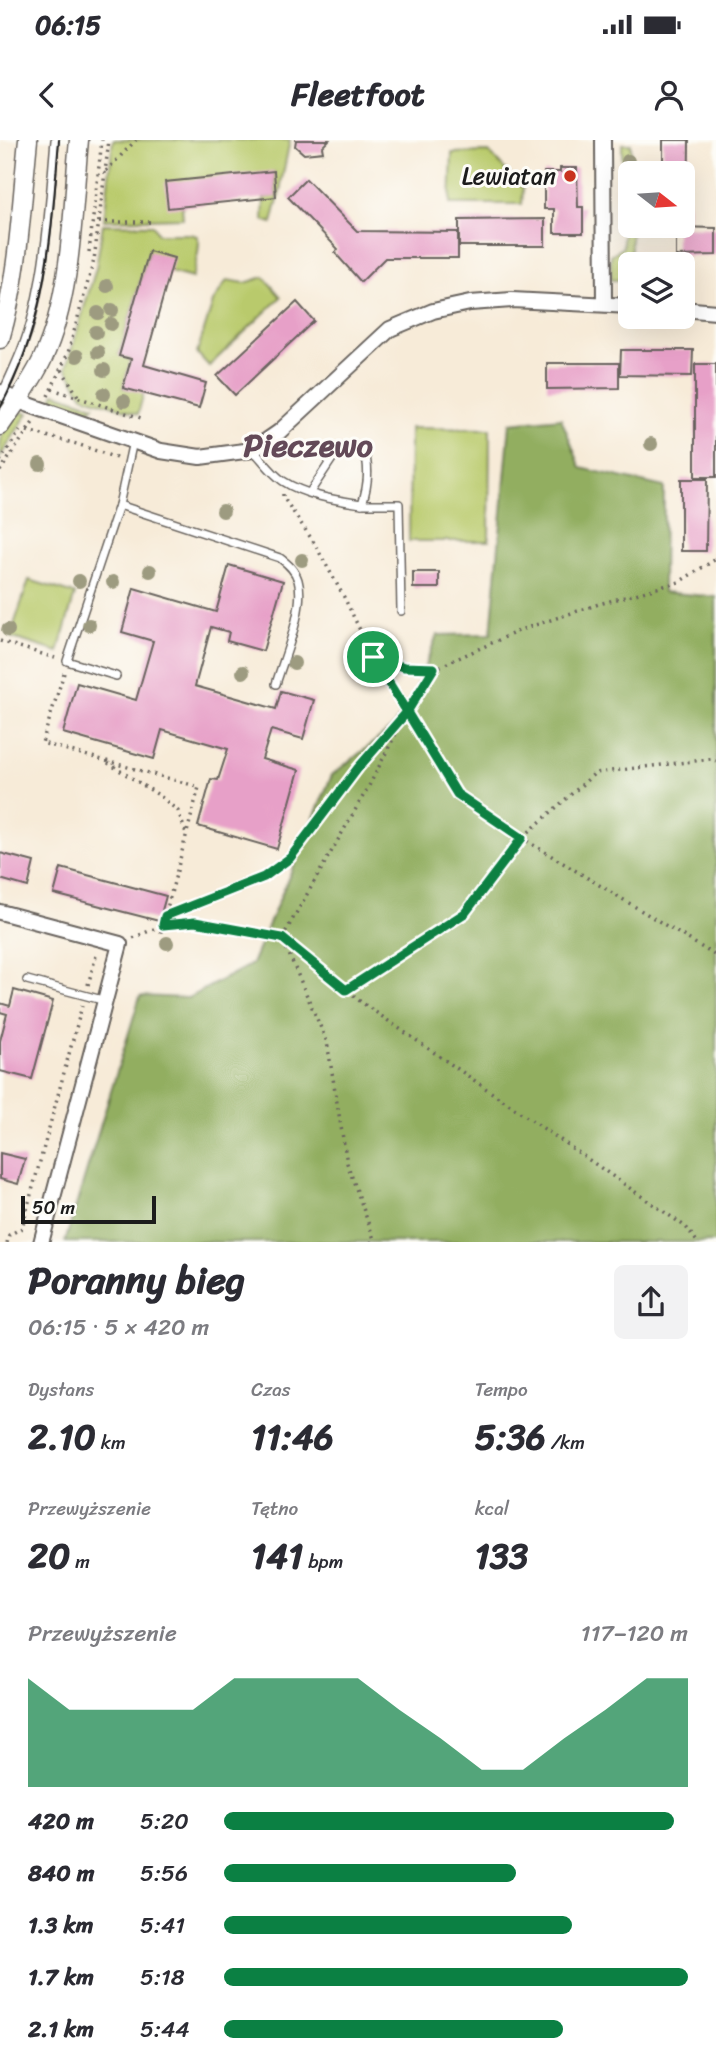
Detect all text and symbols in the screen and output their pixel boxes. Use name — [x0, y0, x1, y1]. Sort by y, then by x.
text: 06:15 — [35, 2, 101, 48]
text: Fleetfoot — [291, 66, 425, 123]
icon: back — [28, 76, 66, 114]
icon: person — [650, 76, 688, 114]
place label: Lewiatan — [462, 155, 556, 197]
north arrow — [618, 161, 695, 238]
map controls — [618, 161, 695, 329]
marker: Lewiatan — [562, 168, 578, 184]
button: layers — [618, 252, 695, 329]
district label: Pieczewo — [243, 417, 374, 474]
pin — [343, 627, 403, 687]
icon: arrive — [354, 638, 392, 676]
text: 50 m — [32, 1191, 75, 1224]
scale bar — [21, 1194, 156, 1225]
text: Poranny bieg — [28, 1247, 245, 1314]
button: share — [614, 1265, 688, 1339]
text: 06:15 · 5 × 420 m — [28, 1307, 209, 1348]
text: Dystans — [28, 1373, 94, 1406]
text: Czas — [251, 1373, 291, 1406]
text: Tempo — [475, 1373, 528, 1406]
text: 2.10 — [28, 1406, 96, 1468]
text: 11:46 — [251, 1406, 334, 1468]
text: 5:36 — [475, 1406, 546, 1468]
text: km — [96, 1426, 126, 1459]
text: /km — [546, 1426, 585, 1459]
text: Przewyższenie — [28, 1492, 151, 1525]
text: Tętno — [251, 1492, 298, 1525]
text: kcal — [475, 1492, 509, 1525]
text: 20 — [28, 1525, 70, 1587]
text: 141 — [251, 1525, 303, 1587]
text: 133 — [475, 1525, 528, 1587]
text: m — [70, 1545, 90, 1578]
text: bpm — [303, 1545, 343, 1578]
text: Przewyższenie — [28, 1613, 177, 1654]
text: 117–120 m — [581, 1613, 688, 1654]
text: 420 m — [28, 1801, 94, 1842]
text: 5:20 — [140, 1801, 189, 1842]
text: 840 m — [28, 1853, 94, 1894]
text: 5:56 — [140, 1853, 188, 1894]
text: 1.3 km — [28, 1905, 93, 1946]
text: 5:41 — [140, 1905, 185, 1946]
text: 1.7 km — [28, 1957, 94, 1998]
text: 5:18 — [140, 1957, 185, 1998]
text: 2.1 km — [28, 2009, 94, 2050]
text: 5:44 — [140, 2009, 190, 2050]

